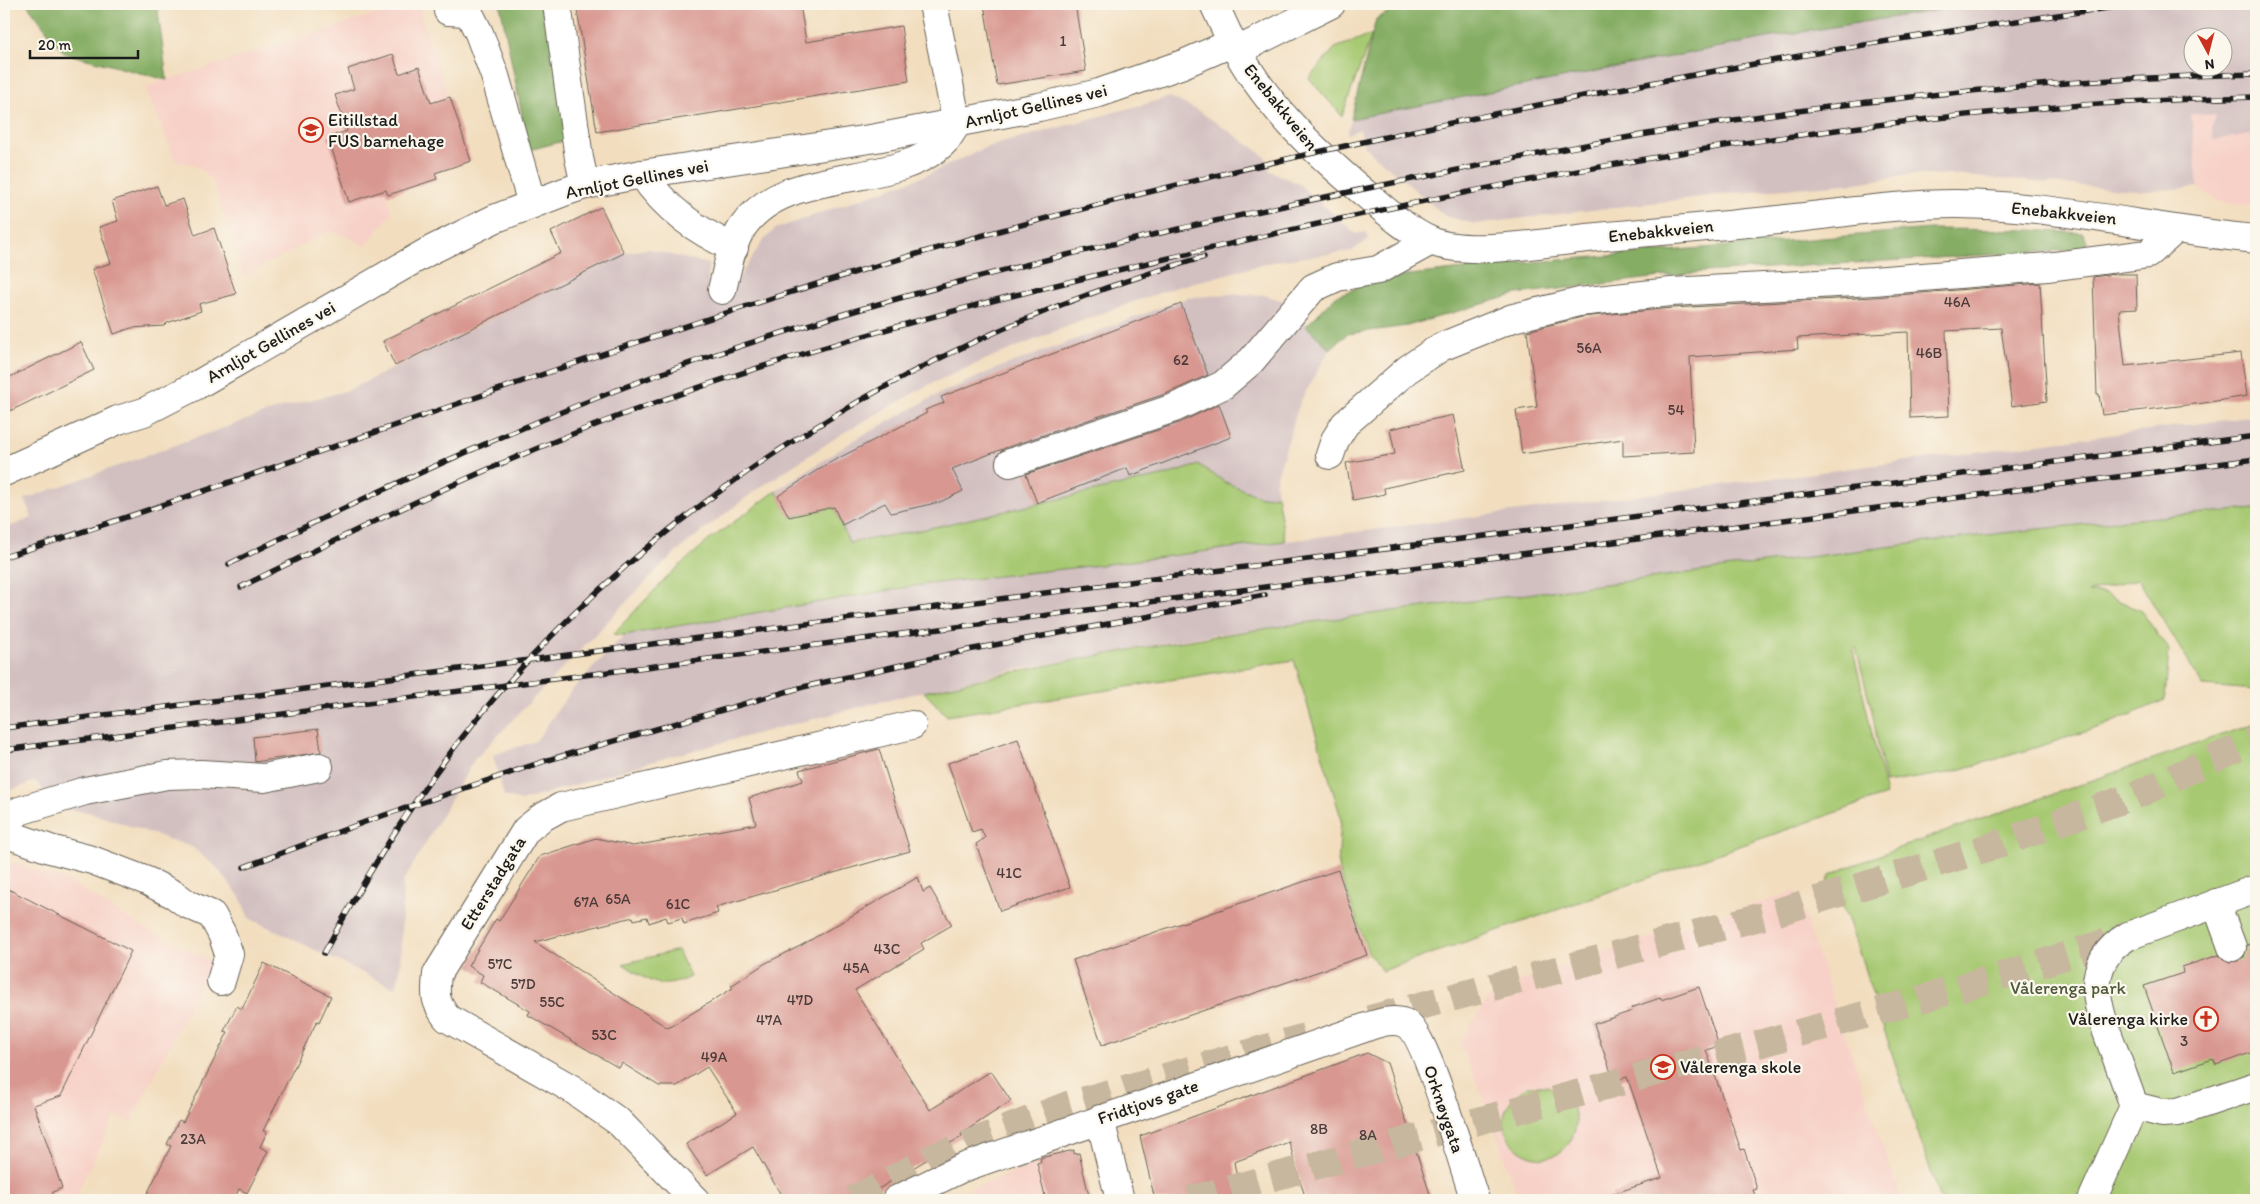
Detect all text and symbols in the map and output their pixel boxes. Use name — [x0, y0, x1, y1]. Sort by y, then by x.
scale bar — [30, 28, 138, 60]
north arrow — [2182, 28, 2232, 78]
house number: 1 — [1060, 32, 1067, 50]
text: 20 m — [38, 36, 72, 54]
text: N — [2204, 55, 2215, 73]
street label: Enebakkveien — [1239, 59, 1323, 155]
street label: Arnljot Gellines vei — [963, 79, 1109, 133]
place label: Eitillstad FUS barnehage — [328, 109, 444, 152]
school or university icon: Eitillstad FUS barnehage — [298, 117, 324, 143]
street label: Arnljot Gellines vei — [564, 154, 710, 204]
street label: Enebakkveien — [2010, 197, 2118, 229]
street label: Enebakkveien — [1607, 215, 1715, 247]
house number: 46A — [1944, 293, 1971, 311]
street label: Arnljot Gellines vei — [203, 296, 339, 388]
house number: 56A — [1576, 339, 1602, 357]
house number: 46B — [1916, 344, 1943, 362]
house number: 62 — [1173, 351, 1189, 369]
house number: 54 — [1668, 401, 1684, 419]
street label: Etterstadgata — [455, 831, 531, 934]
house number: 41C — [996, 864, 1022, 882]
house number: 65A — [605, 890, 631, 908]
house number: 67A — [574, 893, 599, 911]
house number: 61C — [666, 895, 691, 913]
house number: 43C — [874, 940, 901, 958]
house number: 57C — [488, 955, 513, 973]
house number: 45A — [843, 959, 870, 977]
house number: 57D — [510, 975, 536, 993]
park label: Vålerenga park — [2010, 977, 2127, 999]
house number: 47D — [787, 991, 813, 1009]
house number: 55C — [539, 993, 565, 1011]
church icon: Vålerenga kirke — [2193, 1006, 2219, 1032]
place label: Vålerenga kirke — [2068, 1008, 2188, 1030]
house number: 47A — [756, 1011, 782, 1029]
house number: 53C — [591, 1026, 617, 1044]
house number: 3 — [2180, 1032, 2188, 1050]
house number: 49A — [701, 1048, 728, 1066]
school or university icon: Vålerenga skole — [1650, 1054, 1676, 1080]
place label: Vålerenga skole — [1680, 1056, 1801, 1078]
street label: Orknøygata — [1419, 1062, 1469, 1156]
street label: Fridtjovs gate — [1095, 1074, 1201, 1130]
house number: 8B — [1310, 1120, 1328, 1138]
house number: 8A — [1359, 1126, 1377, 1144]
house number: 23A — [180, 1130, 206, 1148]

